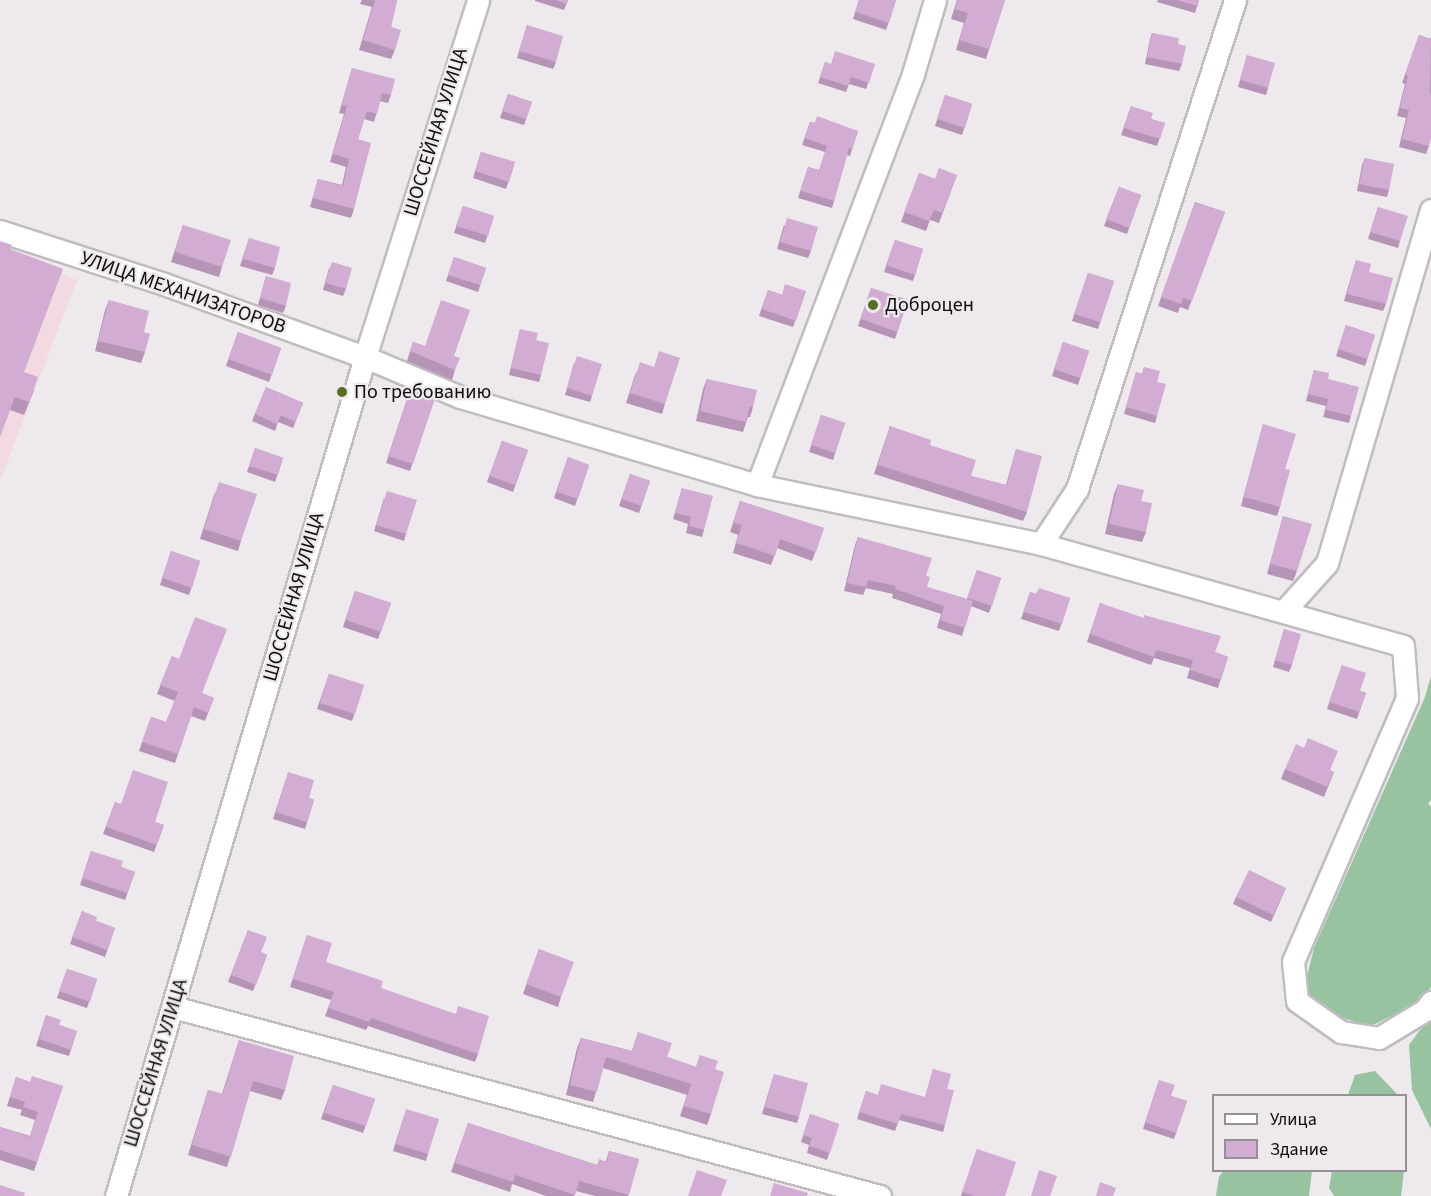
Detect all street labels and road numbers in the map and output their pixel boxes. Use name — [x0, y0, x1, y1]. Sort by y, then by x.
street label: ШОССЕЙНАЯ УЛИЦА — [399, 45, 473, 219]
street label: УЛИЦА МЕХАНИЗАТОРОВ — [77, 247, 289, 339]
street label: ШОССЕЙНАЯ УЛИЦА — [258, 510, 330, 684]
street label: ШОССЕЙНАЯ УЛИЦА — [119, 976, 193, 1150]

